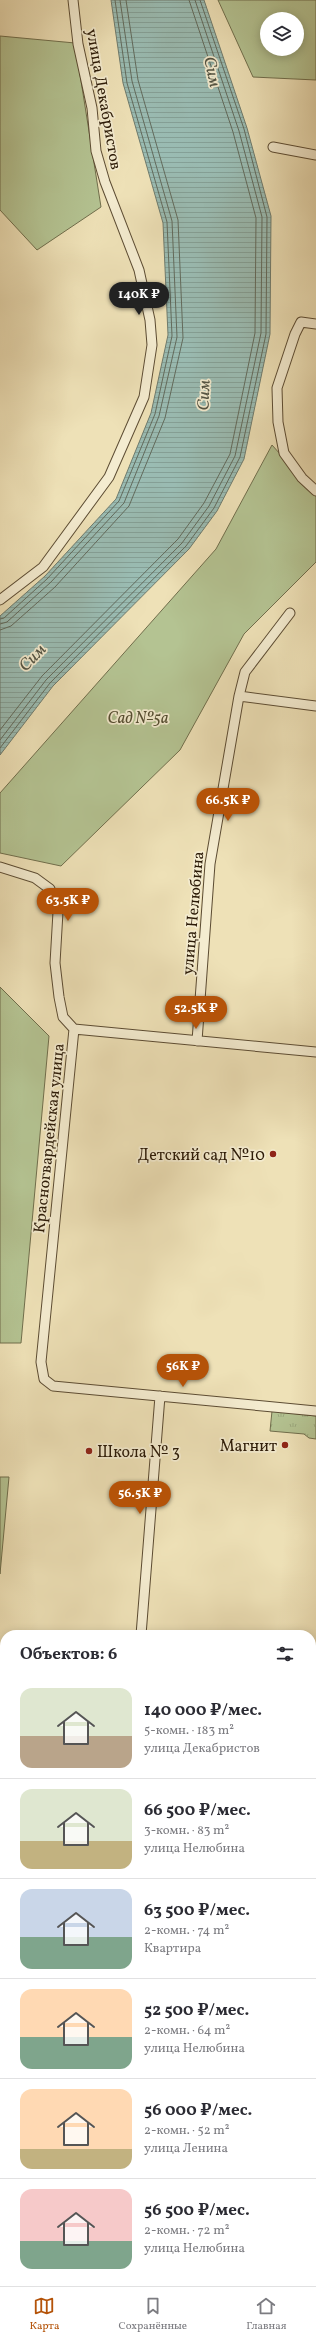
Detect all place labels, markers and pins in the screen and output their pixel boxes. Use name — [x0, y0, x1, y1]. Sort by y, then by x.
pin: 140K ₽ — [106, 282, 172, 316]
pin: 66.5K ₽ — [191, 788, 265, 822]
pin: 63.5K ₽ — [31, 888, 105, 922]
pin: 52.5K ₽ — [159, 996, 233, 1030]
place label: Детский сад №10 — [138, 1145, 265, 1167]
marker: Детский сад №10 — [268, 1149, 278, 1159]
pin: 56K ₽ — [155, 1354, 211, 1388]
place label: Магнит — [220, 1436, 277, 1458]
marker: Магнит — [280, 1440, 290, 1450]
place label: Школа № 3 — [97, 1442, 180, 1464]
marker: Школа № 3 — [84, 1446, 94, 1456]
pin: 56.5K ₽ — [103, 1481, 177, 1515]

